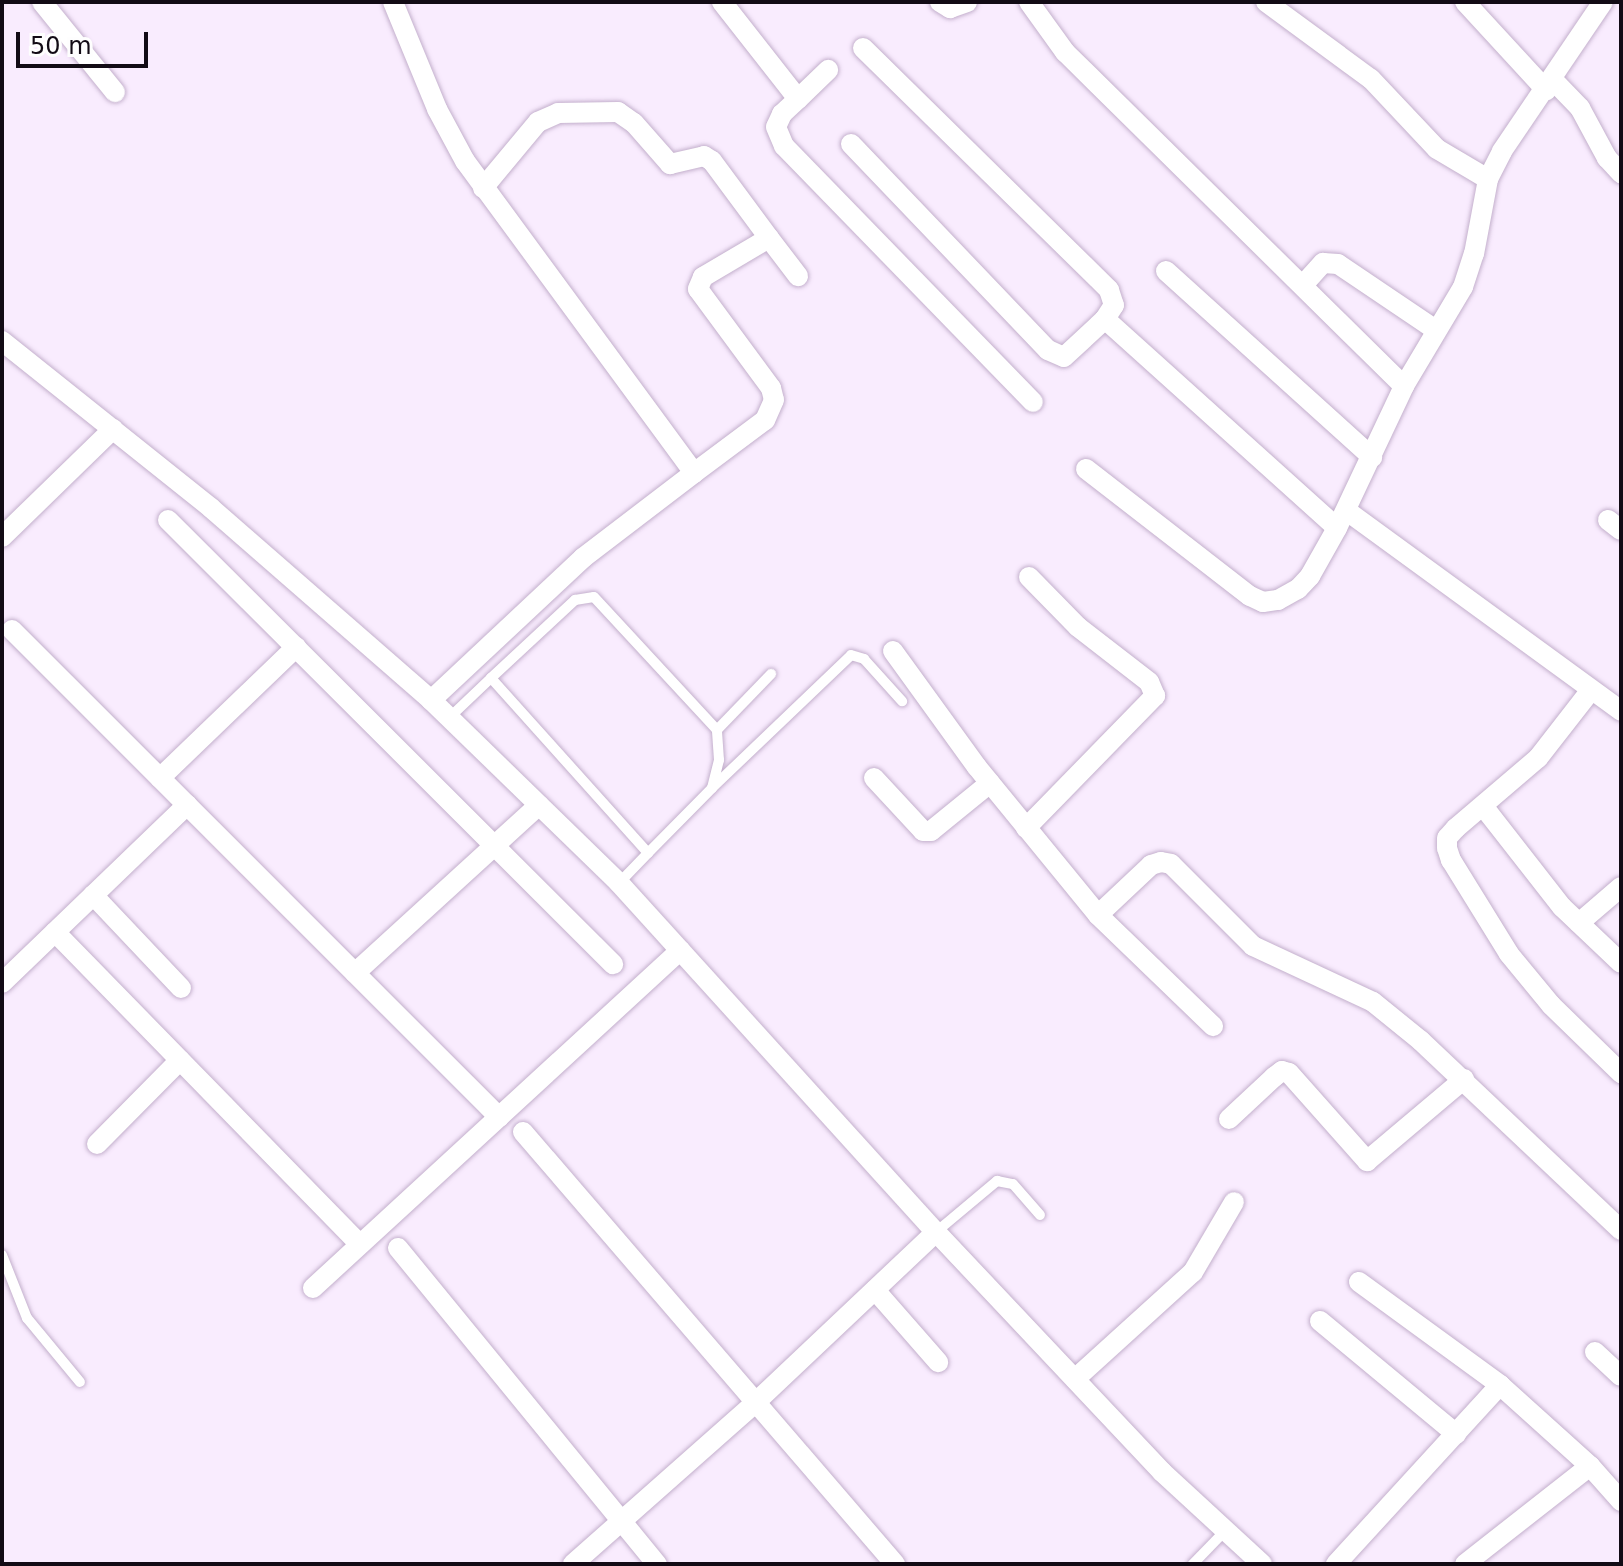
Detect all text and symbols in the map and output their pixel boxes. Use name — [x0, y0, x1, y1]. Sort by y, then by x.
scale bar — [20, 16, 152, 66]
text: 50 m — [30, 32, 92, 60]

